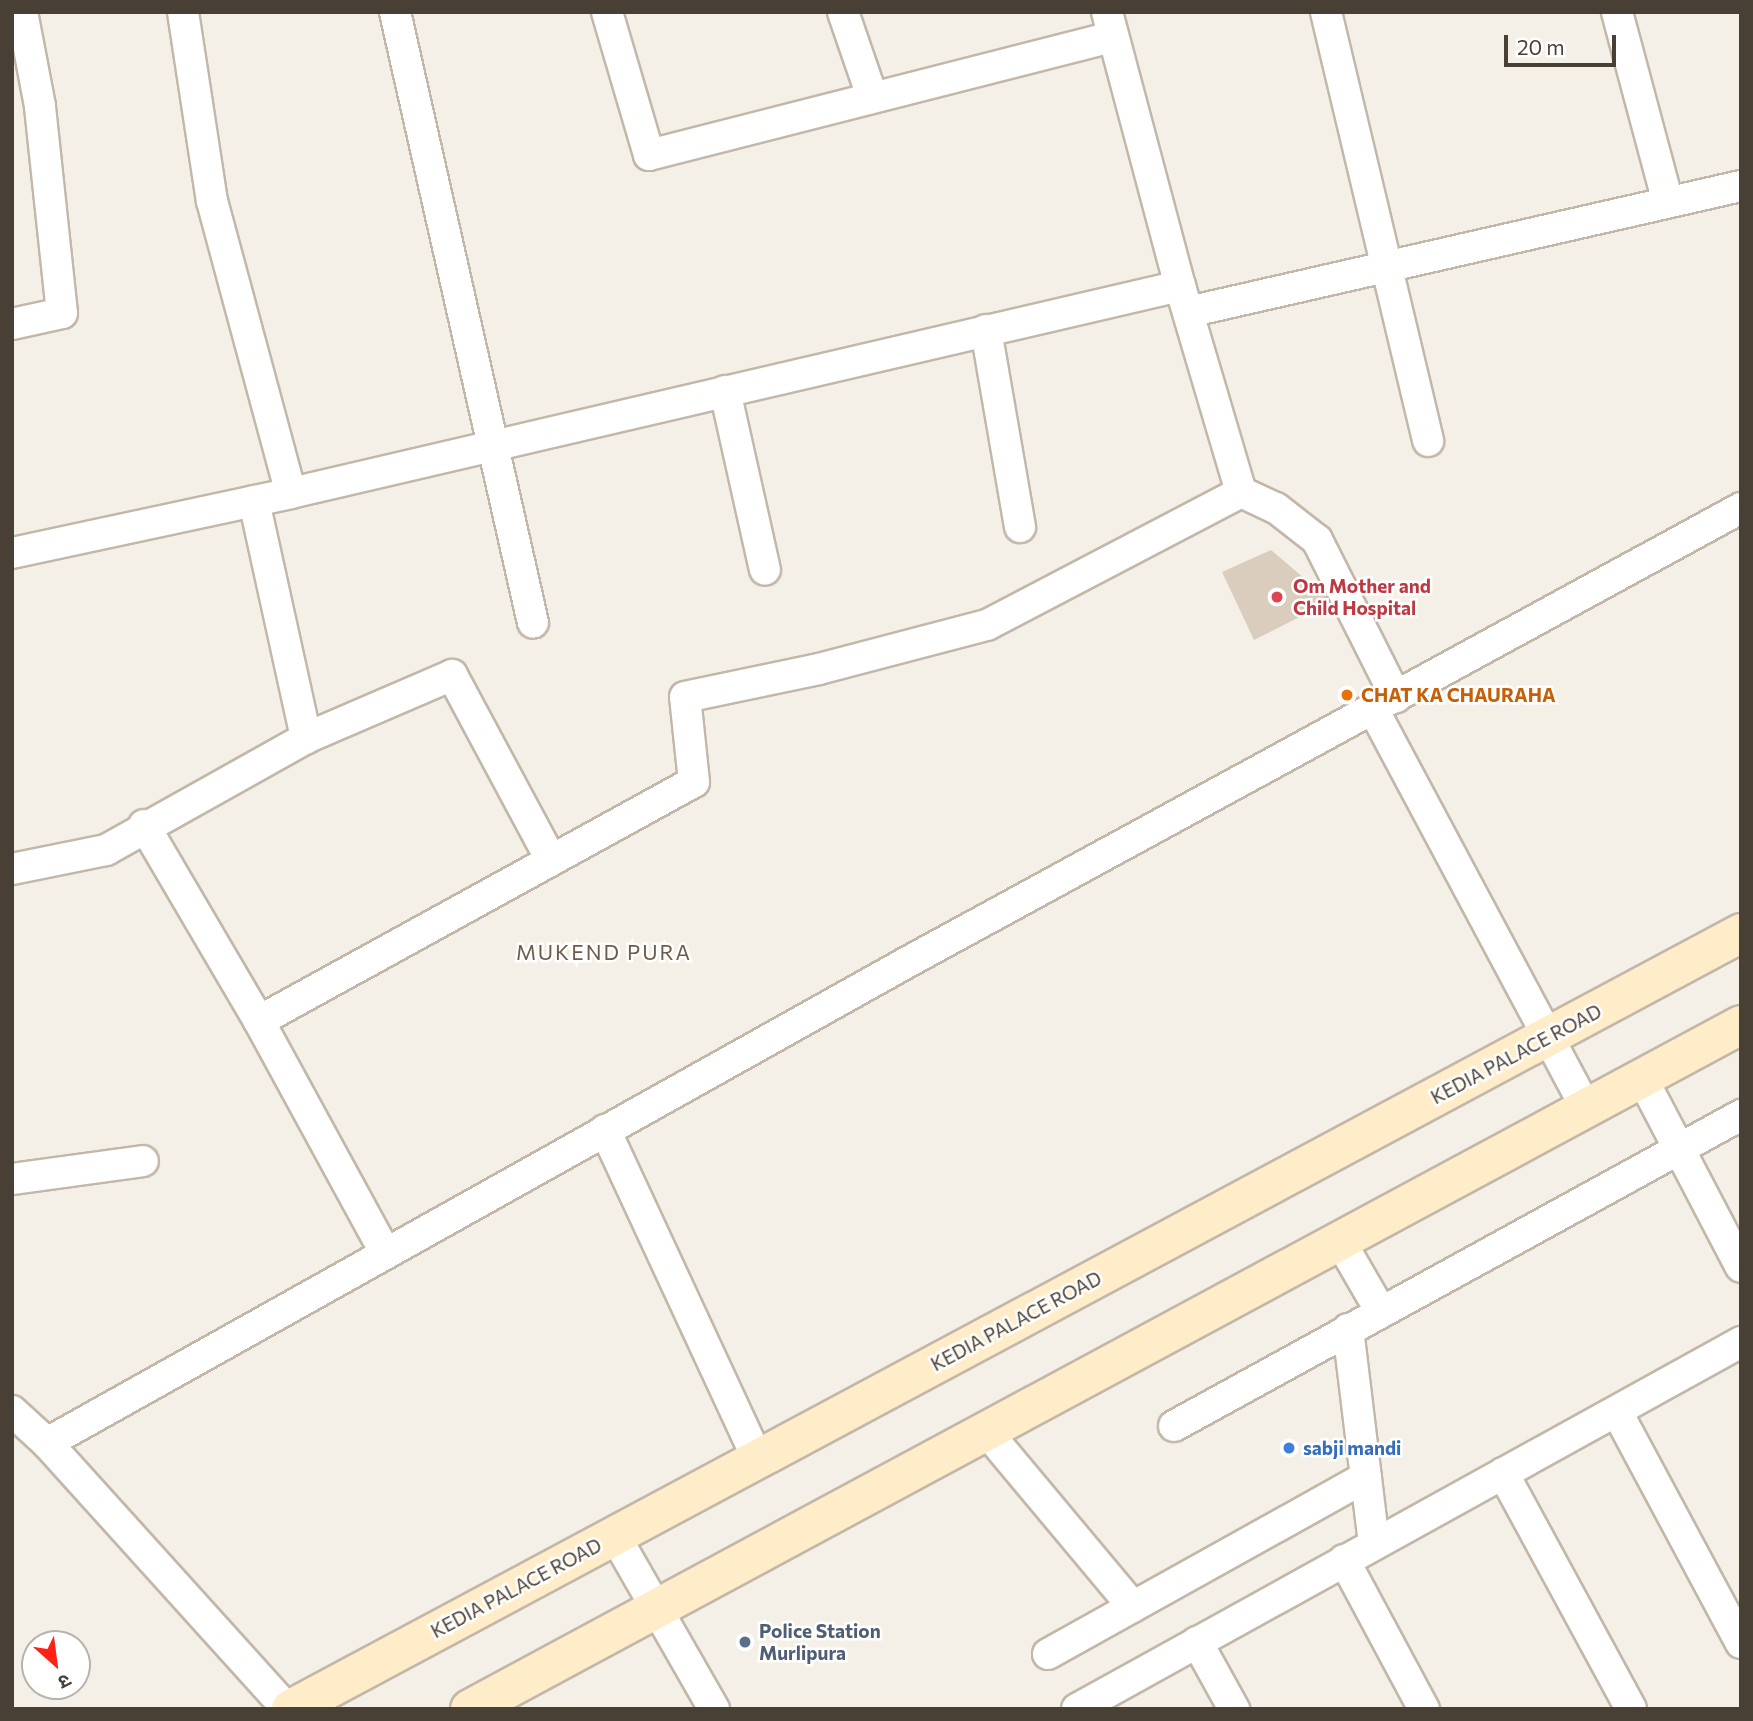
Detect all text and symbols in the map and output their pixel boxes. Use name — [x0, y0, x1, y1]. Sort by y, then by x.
scale bar — [1508, 21, 1620, 65]
text: 20 m — [1517, 34, 1565, 59]
place label: Om Mother and Child Hospital — [1293, 575, 1431, 619]
marker: Om Mother and Child Hospital — [1267, 587, 1287, 607]
place label: CHAT KA CHAURAHA — [1361, 684, 1556, 706]
marker: CHAT KA CHAURAHA — [1339, 687, 1355, 703]
district label: MUKEND PURA — [517, 939, 691, 965]
street label: KEDIA PALACE ROAD — [1427, 999, 1605, 1109]
street label: KEDIA PALACE ROAD — [927, 1266, 1105, 1376]
place label: sabji mandi — [1303, 1437, 1401, 1459]
marker: sabji mandi — [1281, 1440, 1297, 1456]
street label: KEDIA PALACE ROAD — [427, 1533, 605, 1643]
place label: Police Station Murlipura — [759, 1620, 881, 1664]
north arrow — [21, 1630, 91, 1700]
marker: Police Station Murlipura — [737, 1634, 753, 1650]
text: उ — [55, 1669, 75, 1695]

